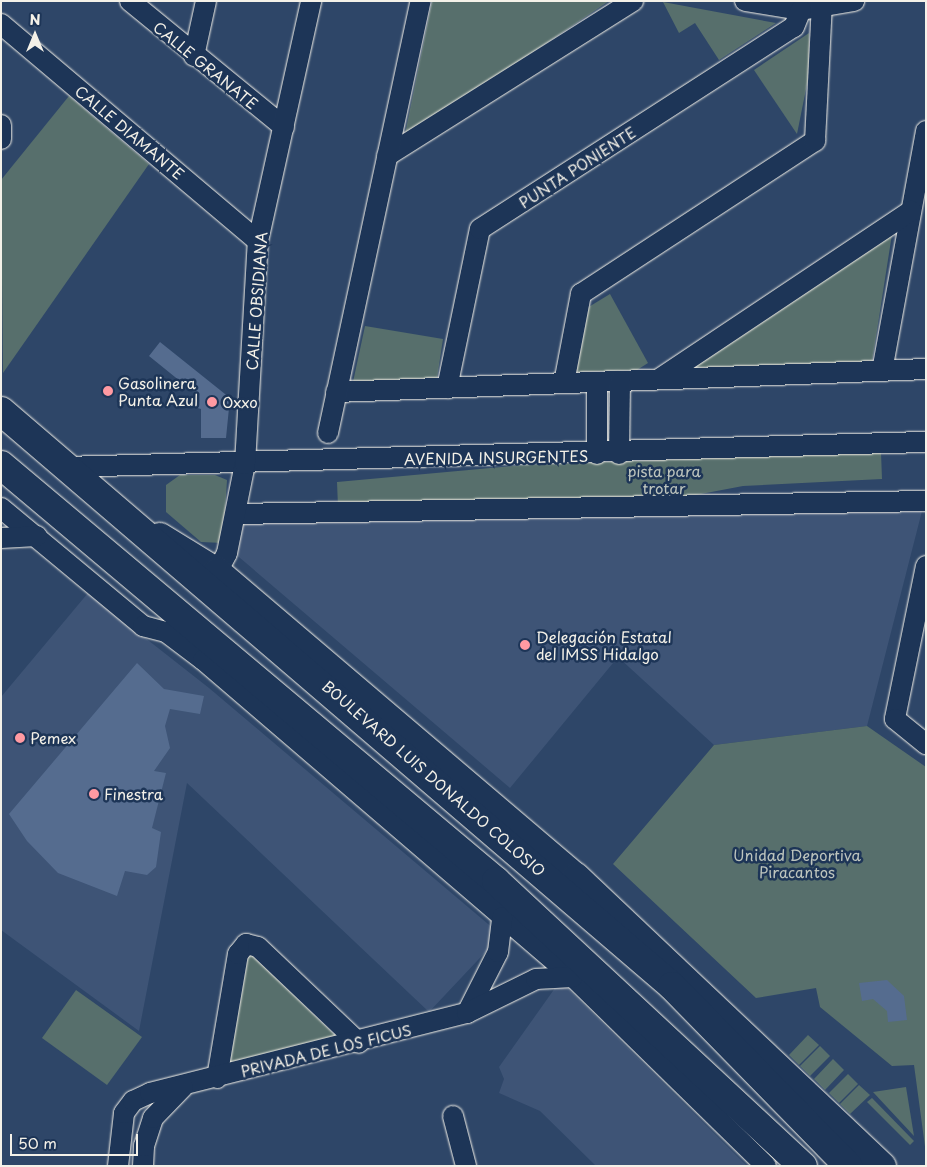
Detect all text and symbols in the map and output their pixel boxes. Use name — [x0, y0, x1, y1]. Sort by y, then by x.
text: N — [29, 9, 41, 30]
north arrow — [10, 10, 60, 60]
street label: CALLE GRANATE — [149, 17, 263, 113]
street label: CALLE DIAMANTE — [71, 80, 189, 184]
street label: PUNTA PONIENTE — [515, 122, 639, 212]
street label: CALLE OBSIDIANA — [242, 230, 270, 372]
place label: Gasolinera Punta Azul — [118, 373, 198, 408]
marker: Gasolinera Punta Azul — [102, 385, 114, 397]
place label: Oxxo — [222, 393, 258, 411]
marker: Oxxo — [206, 396, 218, 408]
street label: AVENIDA INSURGENTES — [404, 446, 588, 468]
park label: pista para trotar — [627, 461, 701, 496]
place label: Delegación Estatal del IMSS Hidalgo — [536, 627, 672, 662]
marker: Delegación Estatal del IMSS Hidalgo — [518, 638, 532, 652]
street label: BOULEVARD LUIS DONALDO COLOSIO — [318, 676, 550, 880]
place label: Pemex — [30, 729, 76, 747]
marker: Pemex — [14, 732, 26, 744]
place label: Finestra — [104, 785, 163, 803]
marker: Finestra — [88, 788, 100, 800]
park label: Unidad Deportiva Piracantos — [733, 845, 861, 880]
street label: PRIVADA DE LOS FICUS — [237, 1020, 415, 1080]
scale bar — [12, 1124, 140, 1156]
text: 50 m — [18, 1131, 57, 1154]

